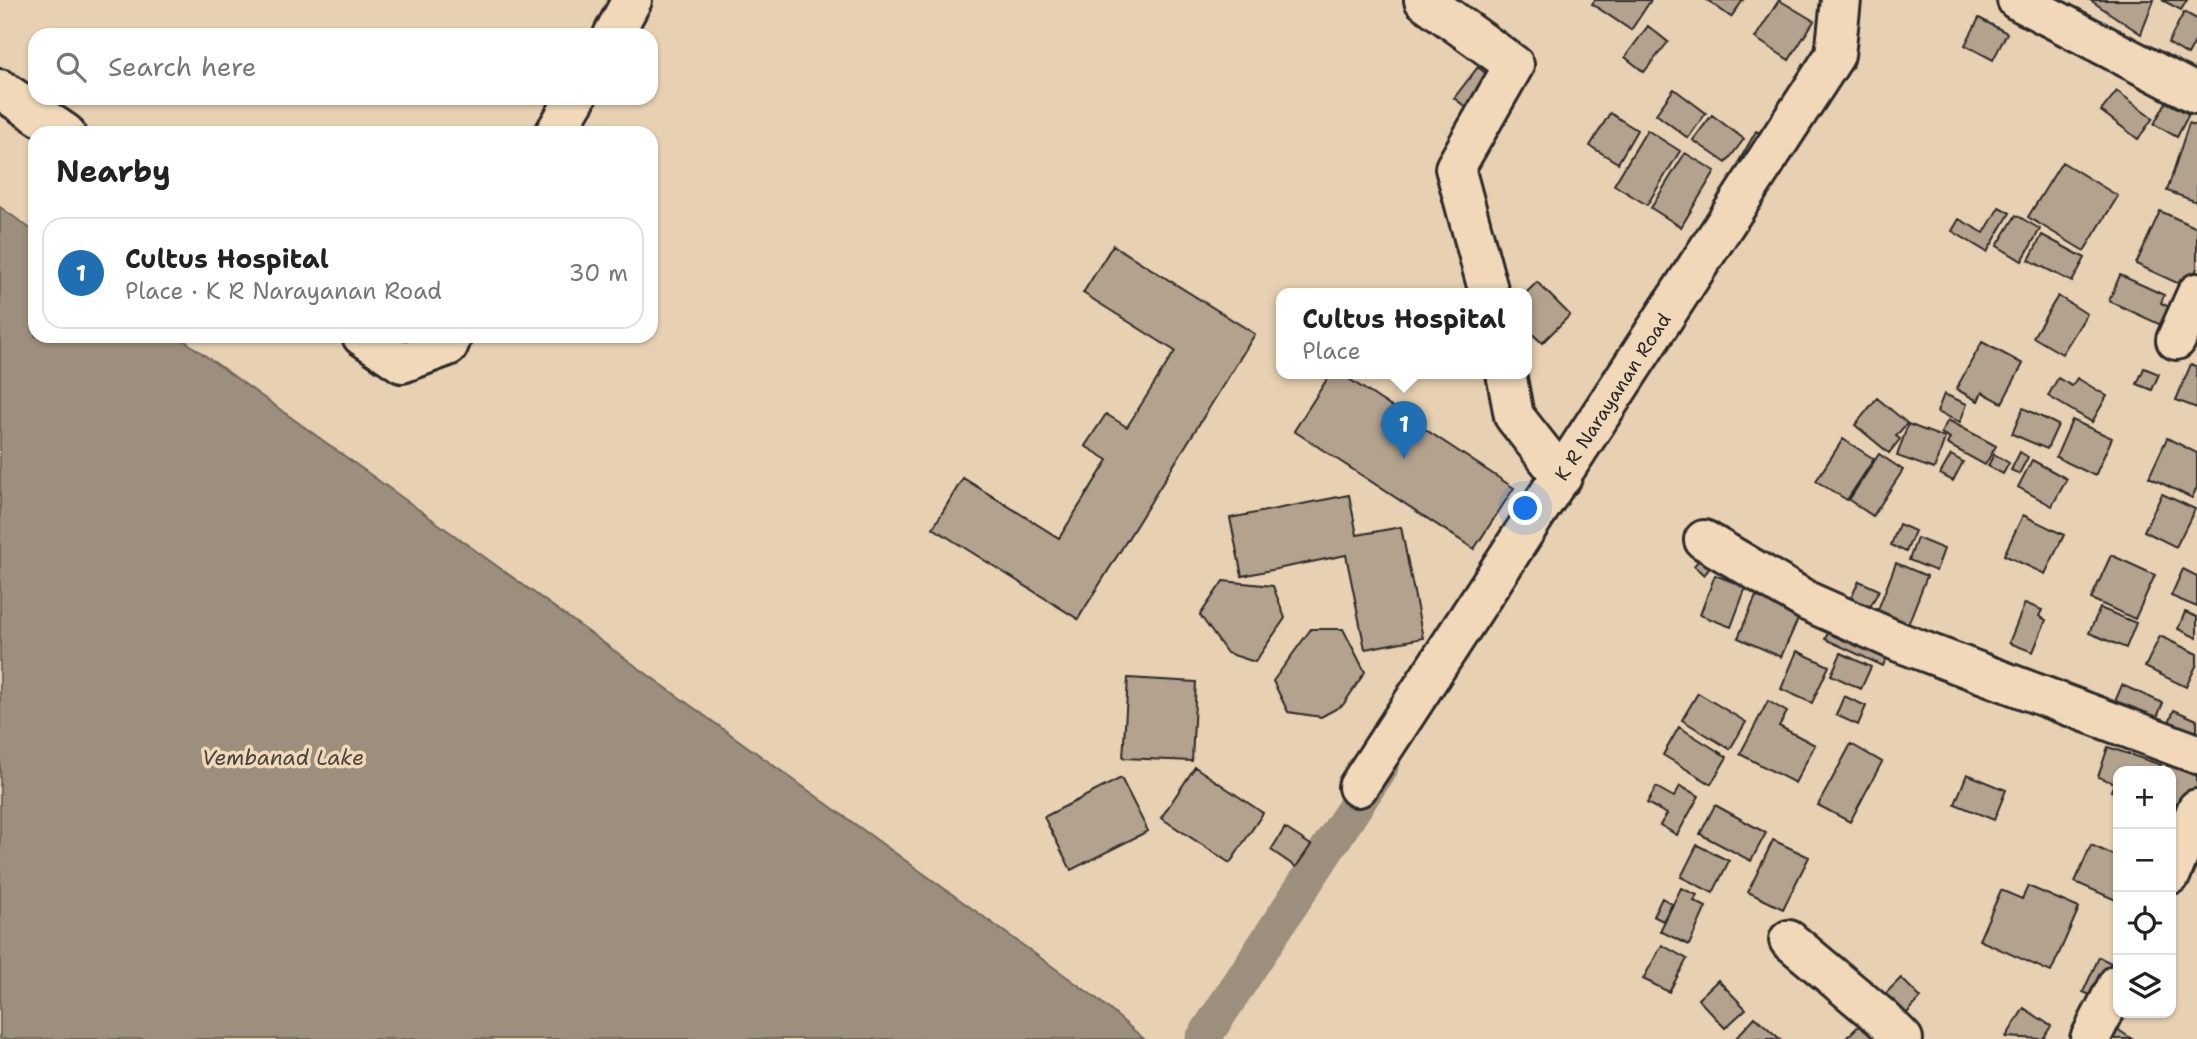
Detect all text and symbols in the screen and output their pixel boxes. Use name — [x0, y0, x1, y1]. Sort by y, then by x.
search box — [28, 28, 658, 105]
icon: search — [52, 48, 90, 86]
text: Search here — [108, 49, 257, 84]
text: Nearby — [56, 151, 171, 192]
text: Cultus Hospital — [125, 241, 329, 276]
text: 1 — [76, 258, 86, 288]
text: 30 m — [569, 258, 628, 288]
text: Place · K R Narayanan Road — [125, 276, 442, 306]
popup — [1276, 288, 1532, 379]
text: Cultus Hospital — [1302, 301, 1506, 336]
street label: K R Narayanan Road — [1549, 308, 1676, 485]
text: Place — [1302, 336, 1361, 366]
pin: 1 — [1381, 401, 1427, 459]
your location — [1508, 491, 1542, 525]
water label: Vembanad Lake — [202, 744, 364, 772]
map controls — [2113, 766, 2176, 1018]
button: + — [2113, 766, 2176, 829]
button: − — [2113, 829, 2176, 892]
button: locate — [2113, 892, 2176, 955]
button: layers — [2113, 955, 2176, 1018]

